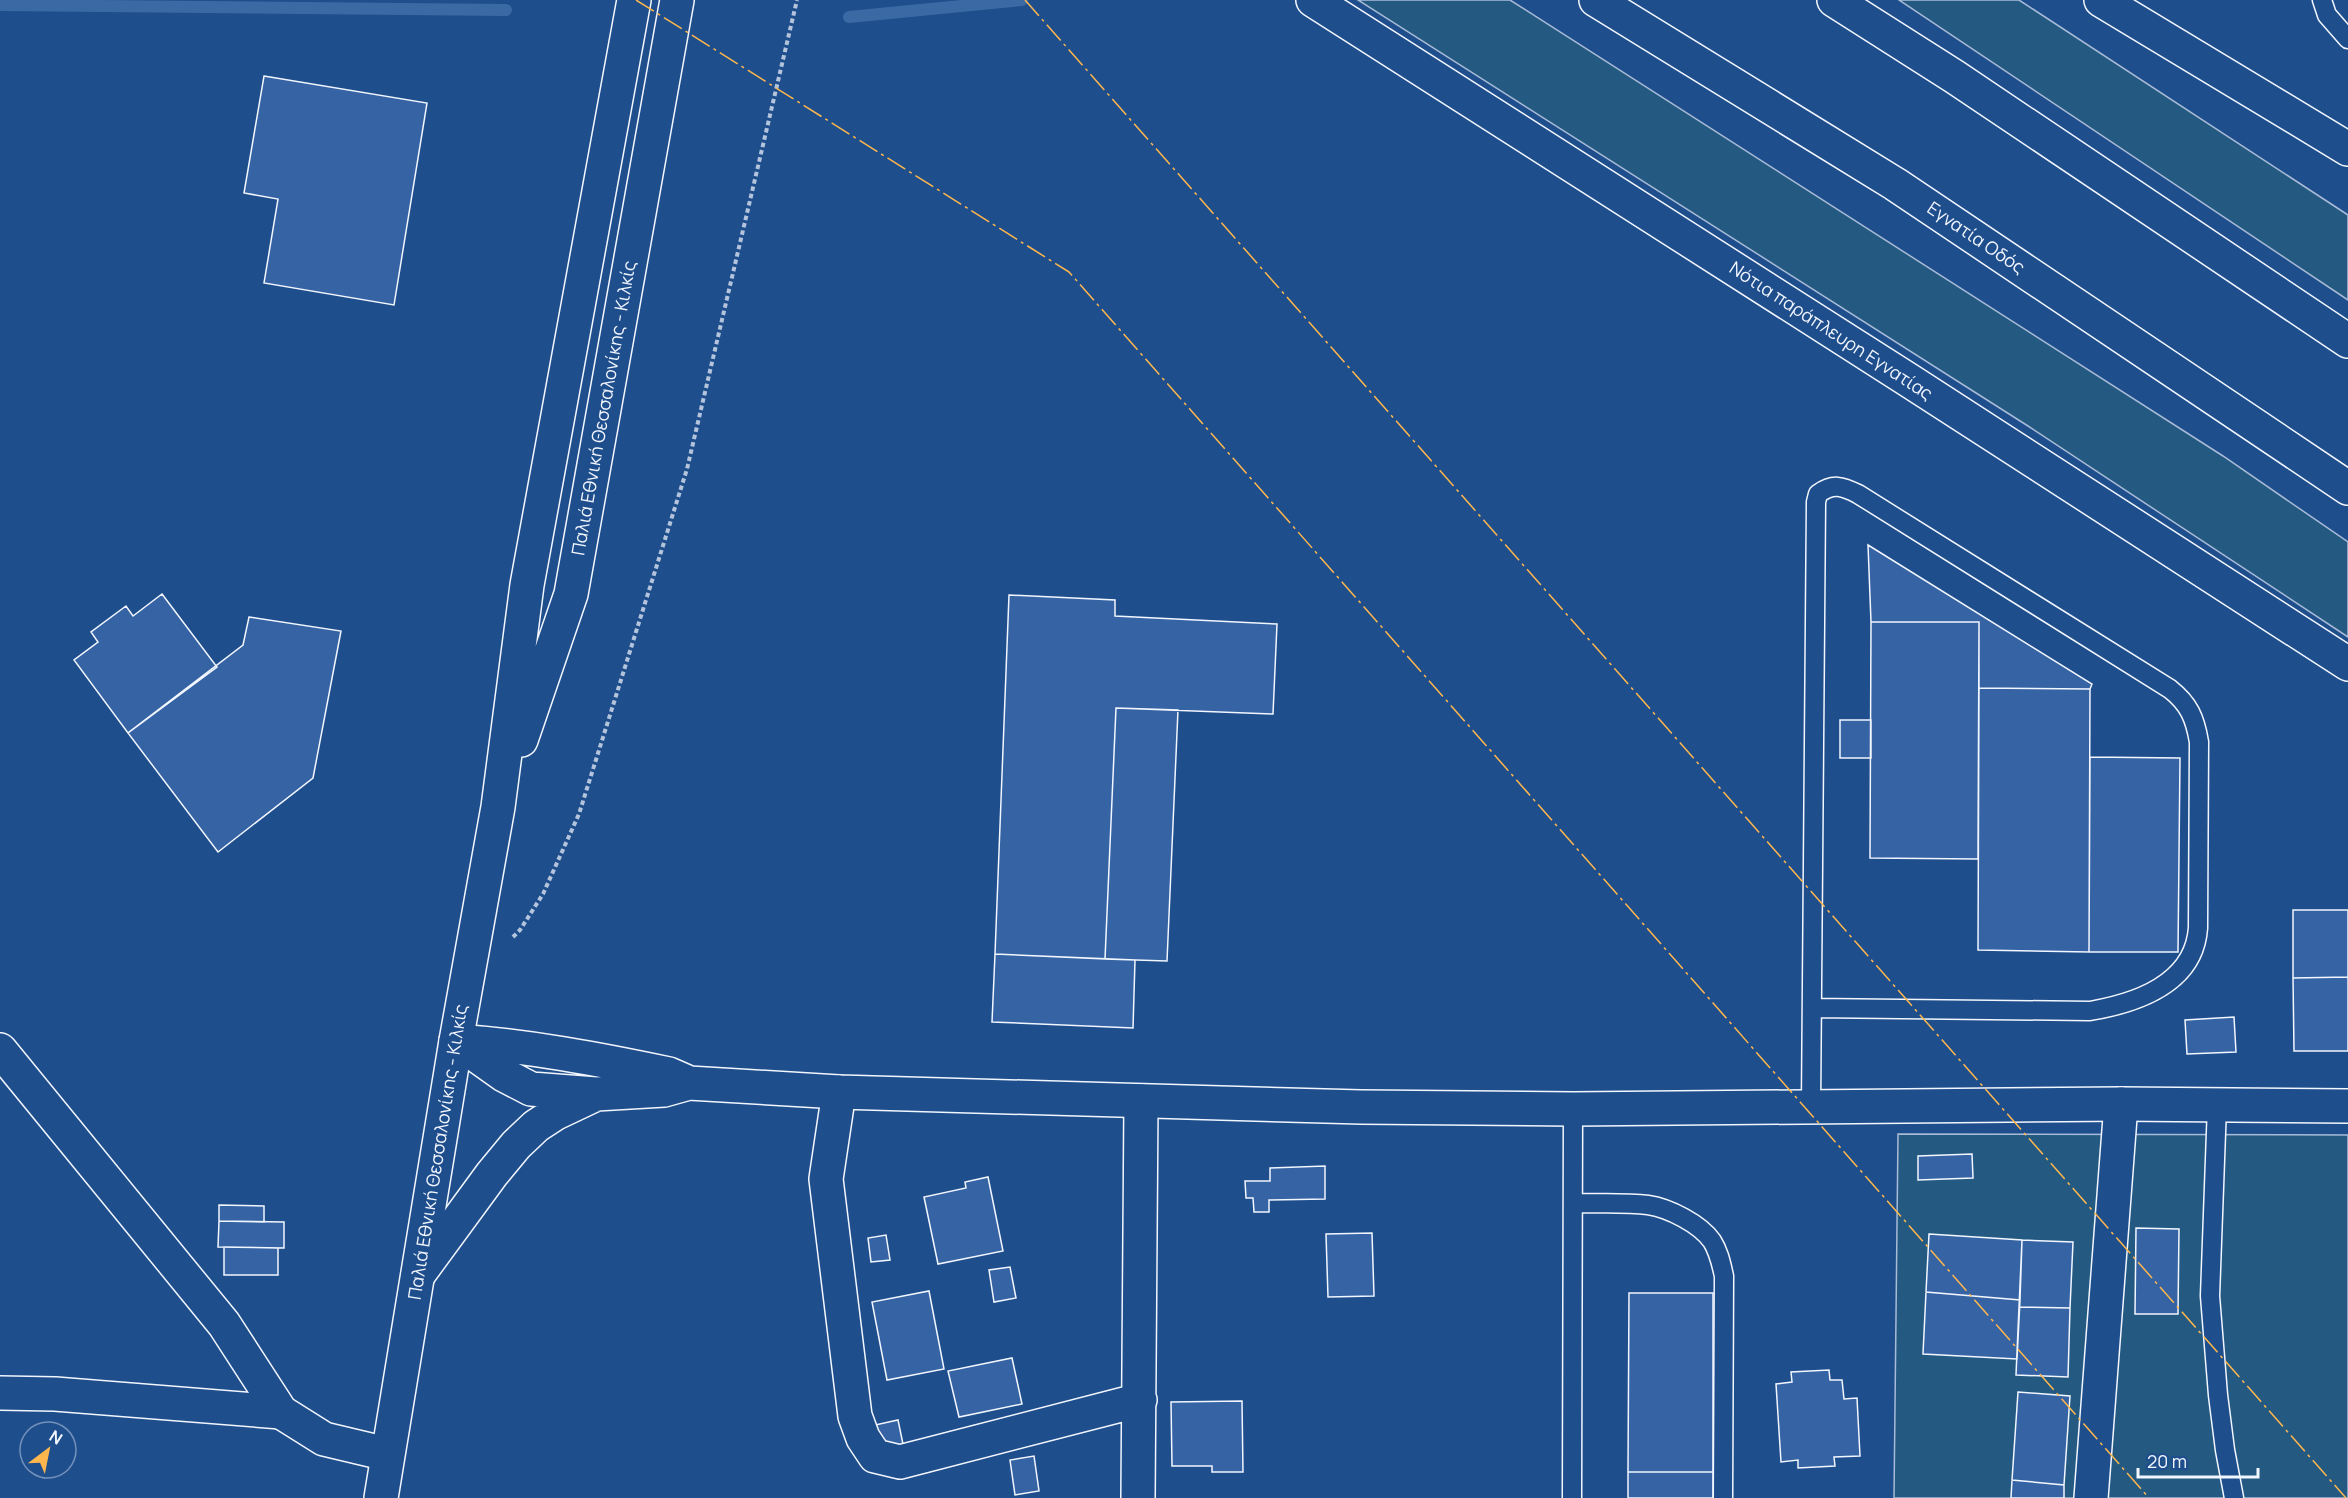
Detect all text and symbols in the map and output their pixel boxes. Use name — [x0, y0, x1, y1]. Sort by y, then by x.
street label: Εγνατία Οδός — [1923, 196, 2030, 279]
street label: Νότια παράπλευρη Εγνατίας — [1725, 255, 1938, 405]
street label: Παλιά Εθνική Θεσσαλονίκης - Κιλκίς — [565, 259, 641, 557]
street label: Παλιά Εθνική Θεσσαλονίκης - Κιλκίς — [402, 1002, 472, 1301]
north arrow — [18, 1420, 78, 1480]
text: N — [45, 1425, 67, 1450]
scale bar — [2138, 1441, 2258, 1479]
text: 20 m — [2147, 1449, 2187, 1473]

